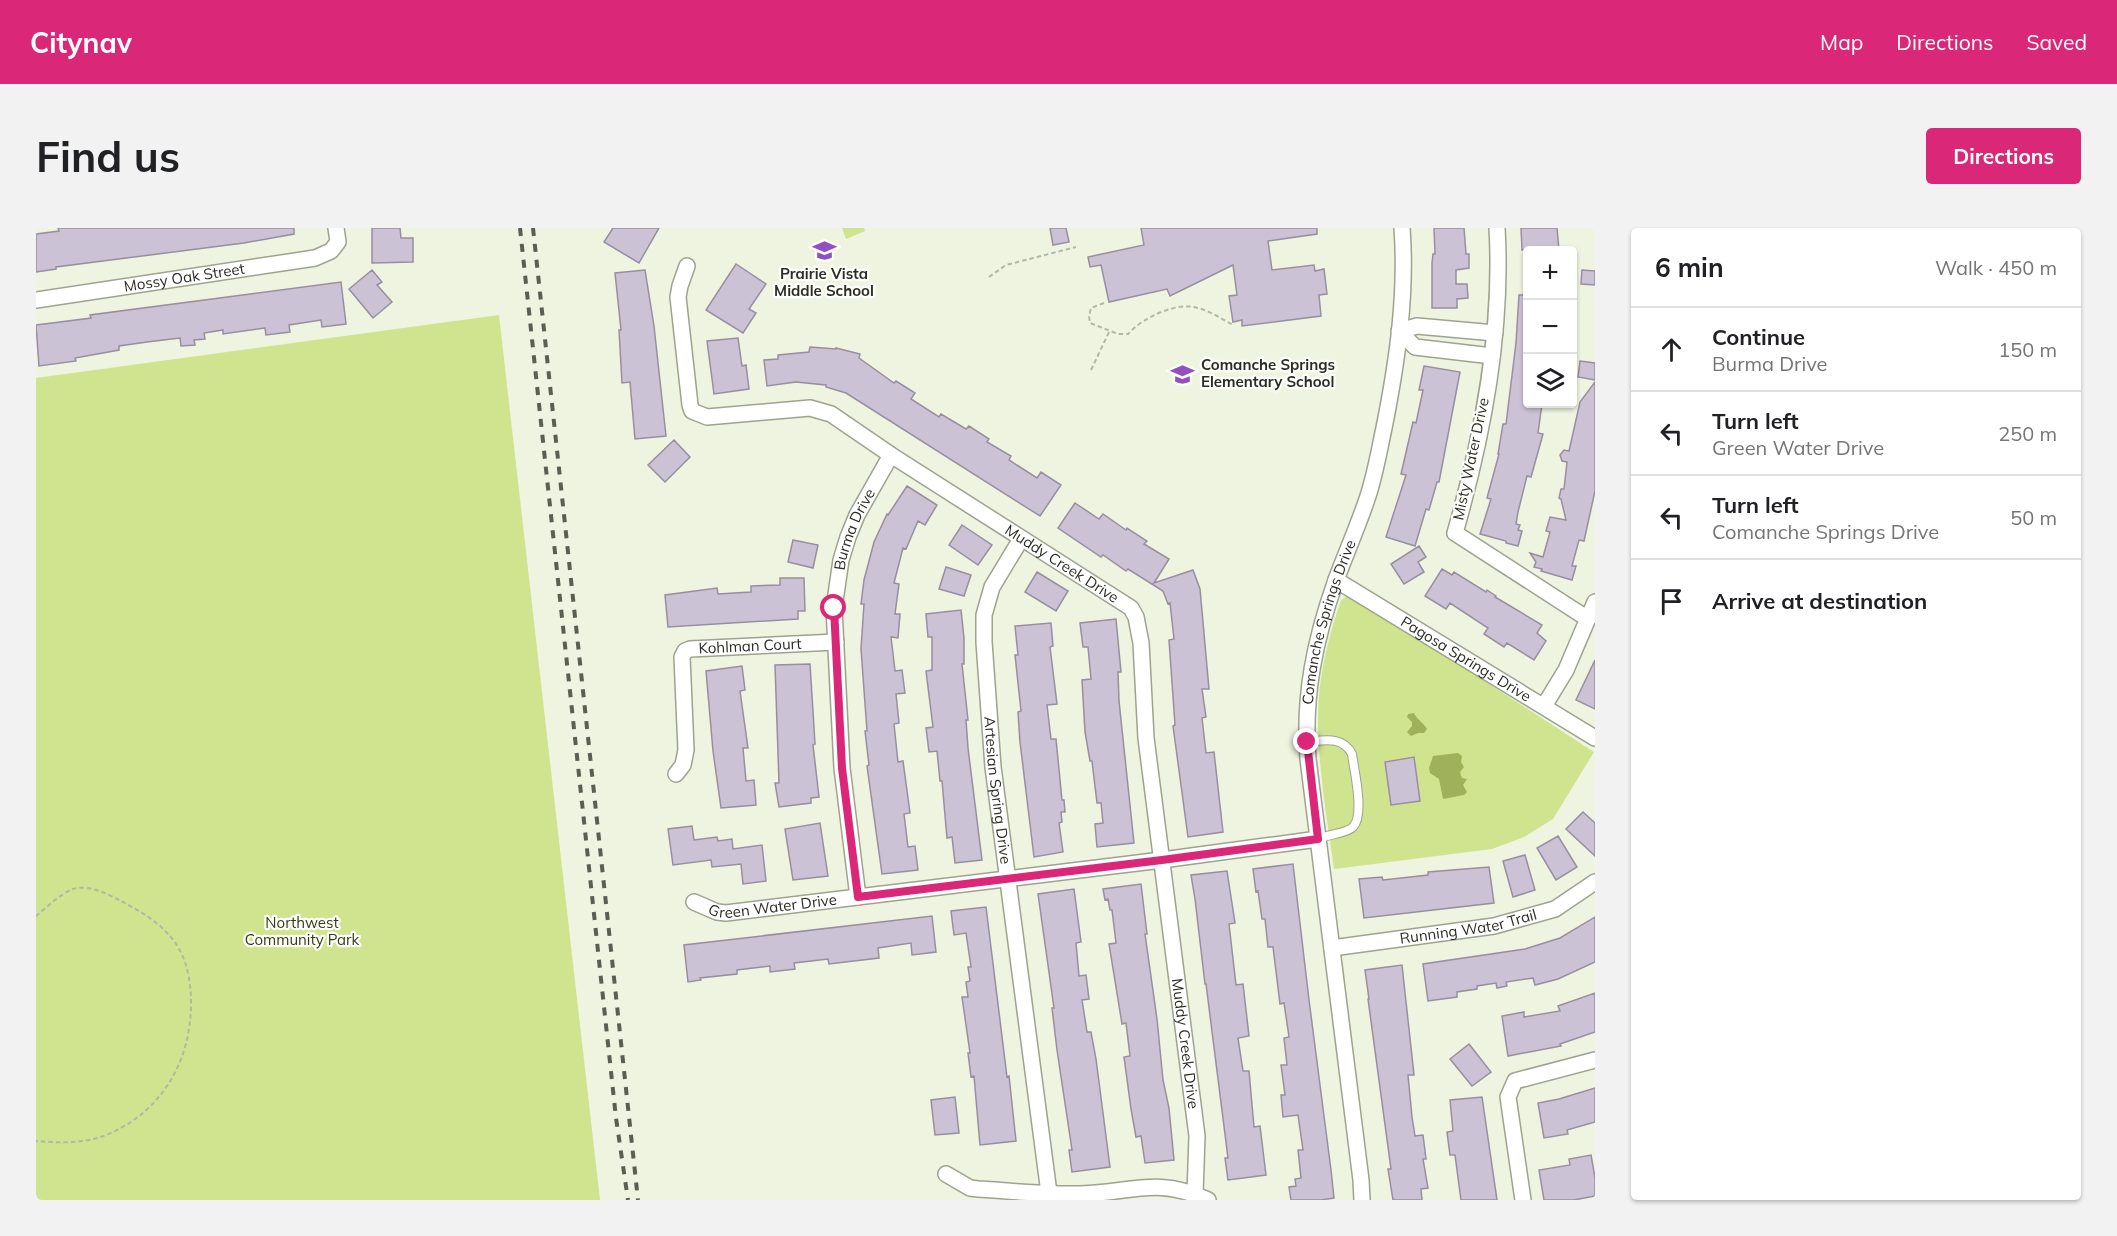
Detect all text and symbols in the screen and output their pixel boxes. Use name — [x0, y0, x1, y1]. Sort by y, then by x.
text: Citynav — [30, 25, 132, 60]
text: Map — [1820, 29, 1863, 55]
text: Directions — [1896, 29, 1993, 55]
text: Saved — [2026, 29, 2087, 55]
button: Directions — [1926, 128, 2081, 184]
text: Find us — [36, 130, 180, 183]
school or university icon: Prairie Vista Middle School — [811, 237, 837, 263]
map controls — [1523, 246, 1577, 408]
button: + — [1523, 246, 1577, 300]
text: 6 min — [1655, 251, 1724, 284]
text: Walk · 450 m — [1935, 255, 2057, 280]
street label: Mossy Oak Street — [123, 259, 246, 296]
place label: Prairie Vista Middle School — [774, 264, 874, 300]
button: − — [1523, 300, 1577, 354]
text: Continue — [1712, 323, 1805, 351]
icon: ahead — [1655, 333, 1688, 366]
text: 150 m — [1998, 337, 2057, 362]
text: Burma Drive — [1712, 351, 1828, 376]
button: layers — [1523, 354, 1577, 408]
place label: Comanche Springs Elementary School — [1201, 355, 1335, 391]
school or university icon: Comanche Springs Elementary School — [1170, 361, 1196, 387]
street label: Misty Water Drive — [1448, 396, 1493, 522]
text: Turn left — [1712, 407, 1799, 435]
icon: left — [1655, 417, 1688, 450]
text: 250 m — [1998, 421, 2057, 446]
text: Green Water Drive — [1712, 435, 1884, 460]
street label: Burma Drive — [830, 485, 879, 571]
text: Turn left — [1712, 491, 1799, 519]
icon: left — [1655, 501, 1688, 534]
text: 50 m — [2010, 505, 2057, 530]
text: Comanche Springs Drive — [1712, 519, 1939, 544]
street label: Muddy Creek Drive — [1002, 520, 1123, 607]
street label: Comanche Springs Drive — [1298, 537, 1360, 705]
icon: arrive — [1655, 585, 1688, 618]
text: Arrive at destination — [1712, 587, 1927, 615]
route start — [820, 594, 846, 620]
street label: Pagosa Springs Drive — [1397, 612, 1535, 706]
street label: Kohlman Court — [698, 634, 802, 658]
street label: Artesian Spring Drive — [980, 716, 1016, 865]
route end — [1293, 728, 1319, 754]
street label: Green Water Drive — [705, 890, 838, 922]
street label: Running Water Trail — [1399, 905, 1539, 948]
park label: Northwest Community Park — [245, 913, 359, 949]
street label: Muddy Creek Drive — [1168, 977, 1203, 1110]

